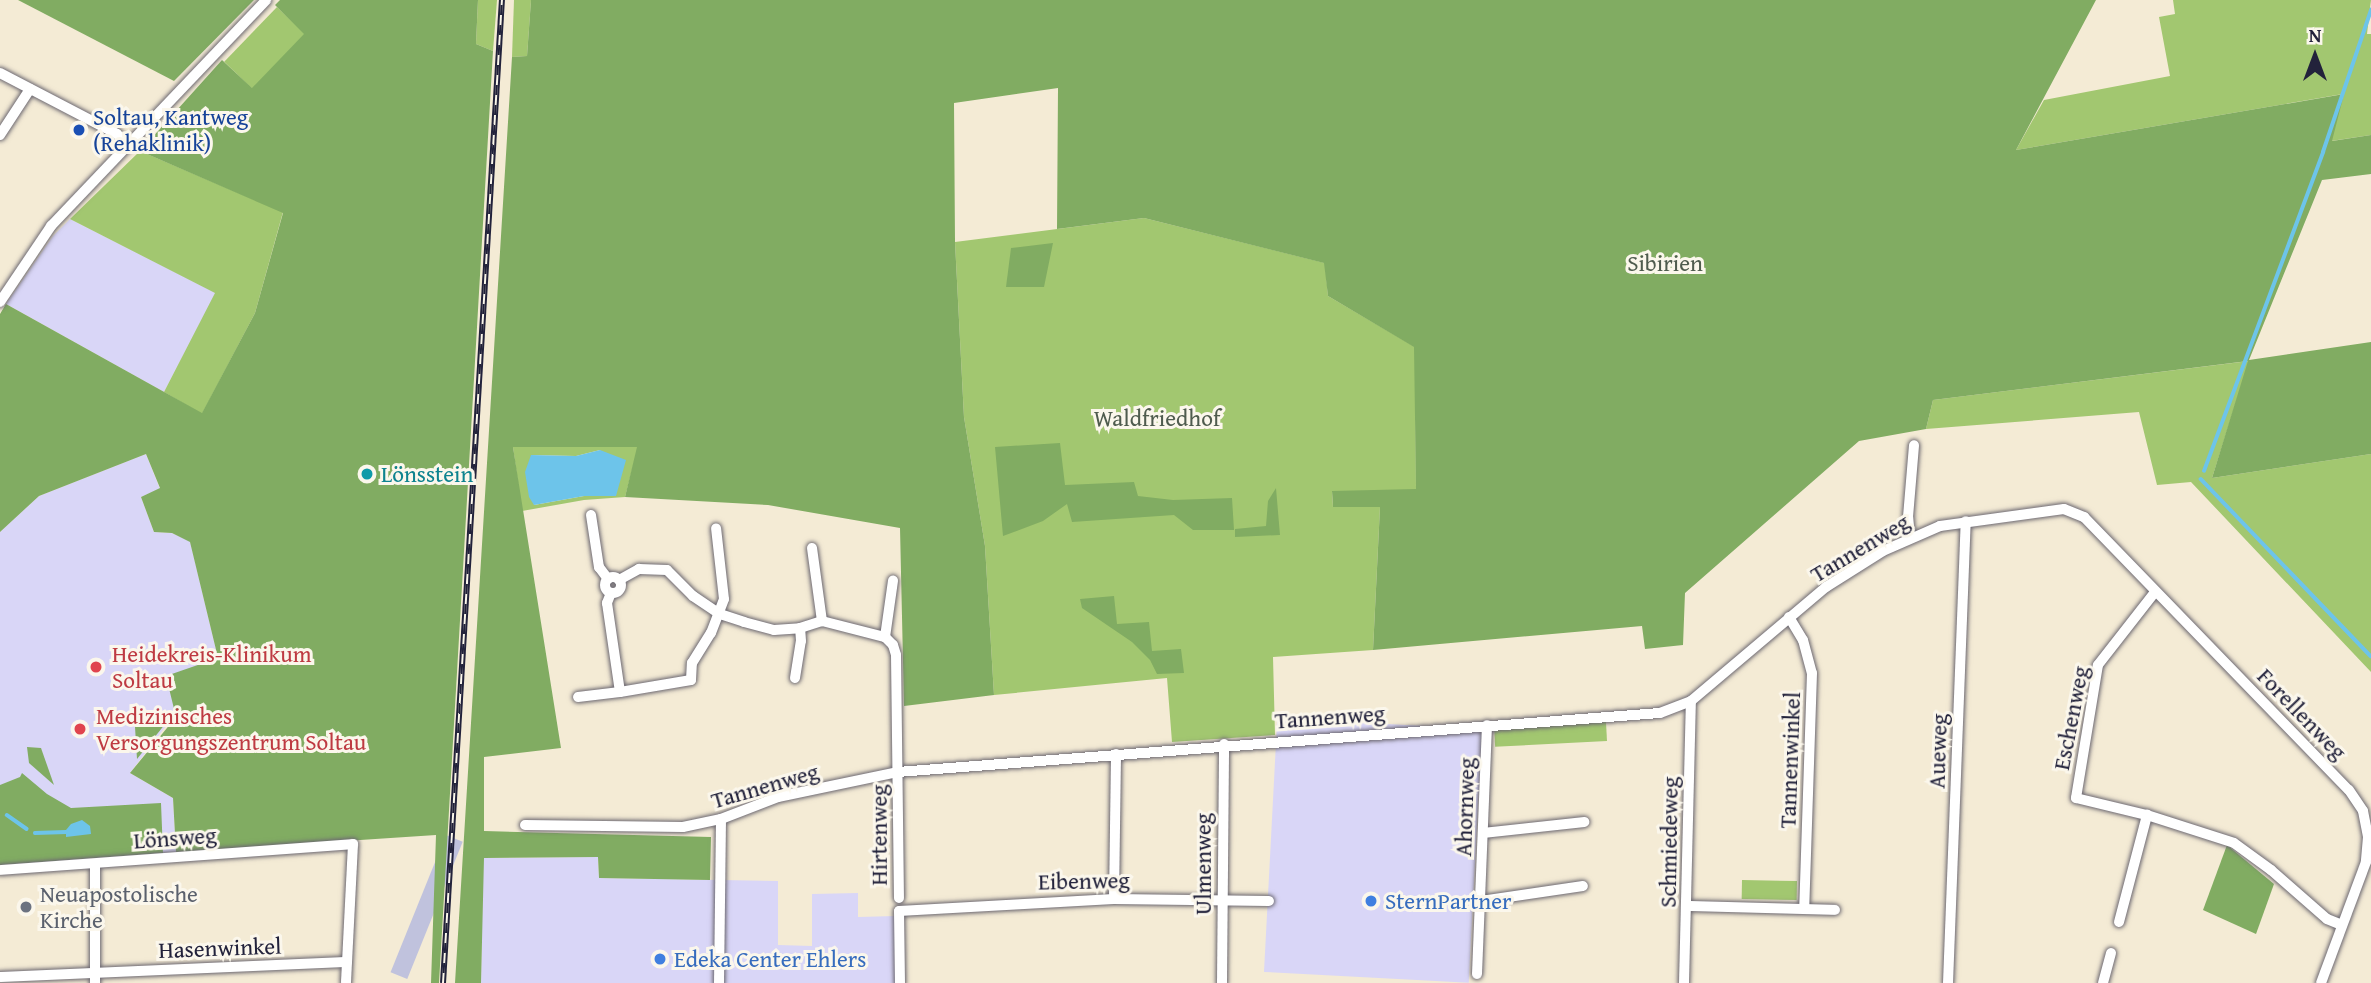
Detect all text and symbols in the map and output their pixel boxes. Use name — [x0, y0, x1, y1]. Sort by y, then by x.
north arrow — [2280, 21, 2350, 91]
text: N — [2309, 21, 2321, 49]
place label: Soltau, Kantweg (Rehaklinik) — [93, 103, 248, 157]
marker: Soltau, Kantweg (Rehaklinik) — [71, 122, 87, 138]
park label: Sibirien — [1627, 249, 1703, 277]
park label: Waldfriedhof — [1094, 404, 1220, 432]
place label: Lönsstein — [381, 460, 473, 488]
marker: Lönsstein — [359, 466, 375, 482]
street label: Tannenweg — [1806, 508, 1914, 588]
place label: Heidekreis-Klinikum Soltau — [112, 640, 311, 694]
marker: Heidekreis-Klinikum Soltau — [86, 657, 106, 677]
street label: Forellenweg — [2252, 662, 2352, 766]
street label: Eschenweg — [2047, 664, 2095, 772]
street label: Tannenwinkel — [1774, 691, 1806, 829]
street label: Tannenweg — [1274, 699, 1386, 735]
place label: Medizinisches Versorgungszentrum Soltau — [96, 702, 366, 756]
street label: Aueweg — [1923, 713, 1953, 789]
marker: Medizinisches Versorgungszentrum Soltau — [70, 719, 90, 739]
street label: Ahornweg — [1449, 757, 1481, 857]
street label: Tannenweg — [708, 758, 822, 814]
street label: Schmiedeweg — [1654, 776, 1684, 908]
street label: Hirtenweg — [865, 784, 893, 886]
street label: Ulmenweg — [1189, 813, 1217, 915]
street label: Lönsweg — [133, 821, 217, 855]
street label: Eibenweg — [1038, 866, 1130, 896]
place label: Neuapostolische Kirche — [40, 880, 198, 934]
place label: SternPartner — [1385, 887, 1512, 915]
marker: SternPartner — [1363, 893, 1379, 909]
marker: Neuapostolische Kirche — [18, 899, 34, 915]
street label: Hasenwinkel — [158, 932, 282, 964]
place label: Edeka Center Ehlers — [674, 945, 866, 973]
marker: Edeka Center Ehlers — [652, 951, 668, 967]

